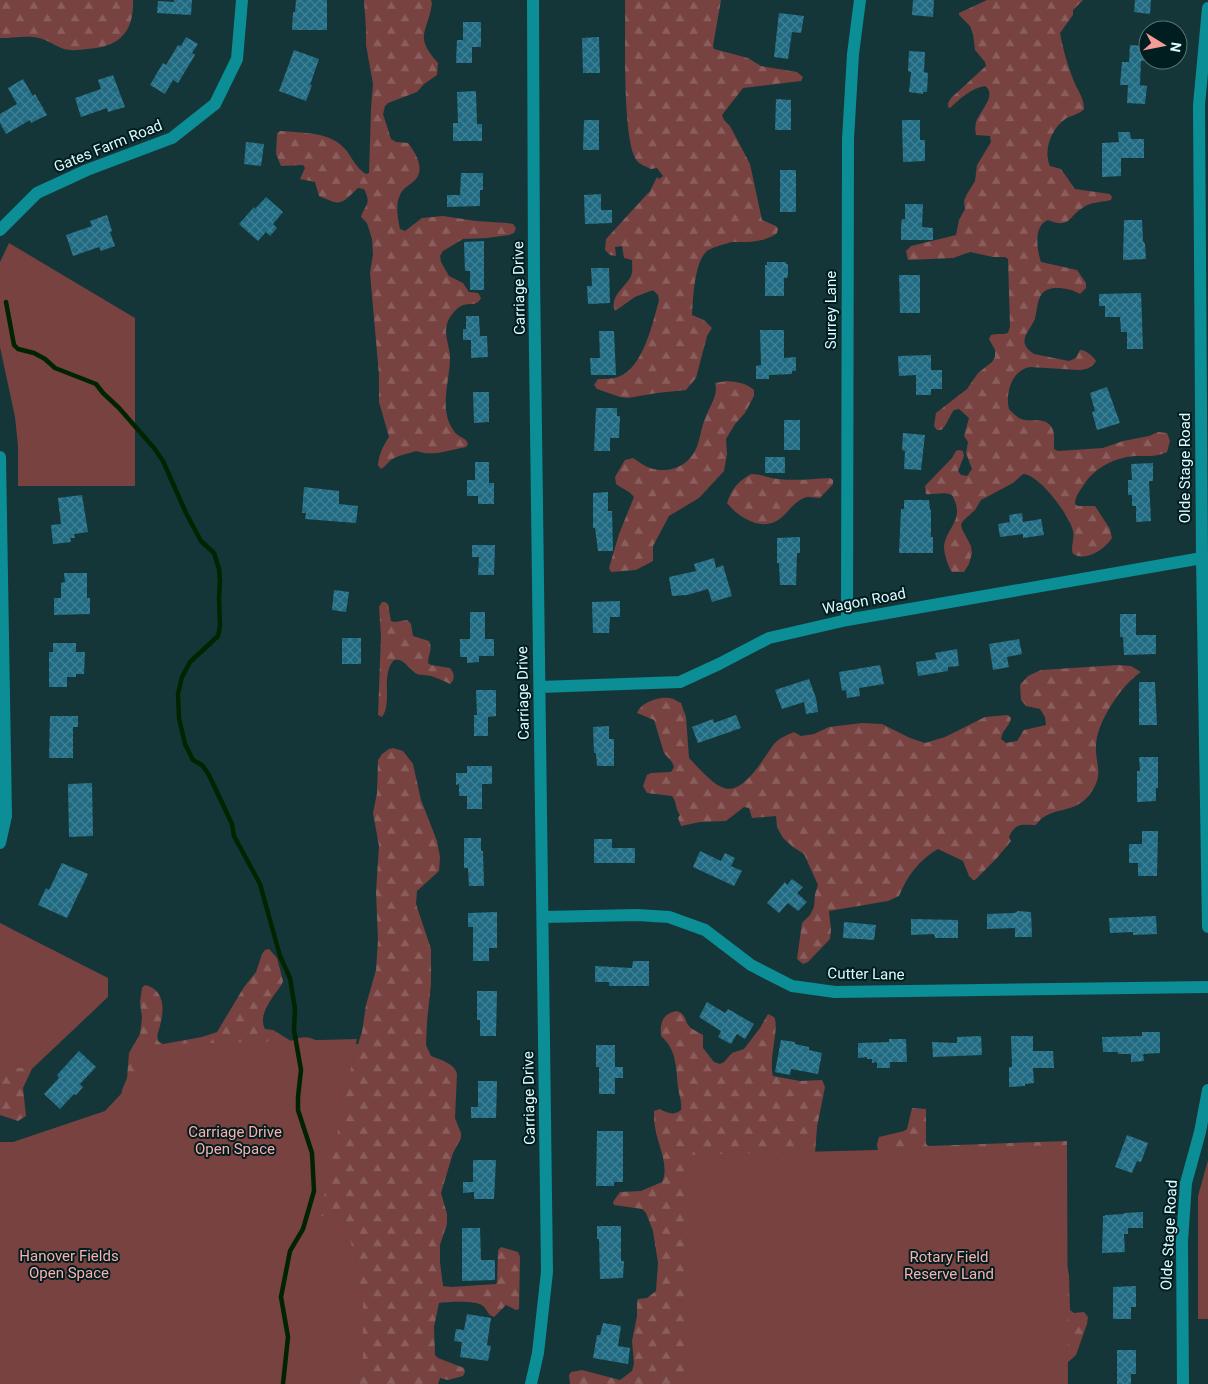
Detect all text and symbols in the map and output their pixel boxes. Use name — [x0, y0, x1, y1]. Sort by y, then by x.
north arrow — [1138, 20, 1188, 70]
text: N — [1167, 41, 1185, 54]
street label: Gates Farm Road — [51, 116, 165, 176]
street label: Carriage Drive — [509, 241, 529, 335]
street label: Surrey Lane — [822, 271, 840, 349]
street label: Olde Stage Road — [1176, 413, 1194, 523]
street label: Wagon Road — [821, 584, 907, 618]
street label: Carriage Drive — [513, 646, 533, 740]
street label: Cutter Lane — [827, 964, 905, 984]
street label: Carriage Drive — [519, 1051, 539, 1145]
park label: Carriage Drive Open Space — [188, 1123, 282, 1158]
street label: Olde Stage Road — [1157, 1179, 1181, 1291]
park label: Hanover Fields Open Space — [19, 1247, 119, 1282]
park label: Rotary Field Reserve Land — [904, 1248, 994, 1283]

